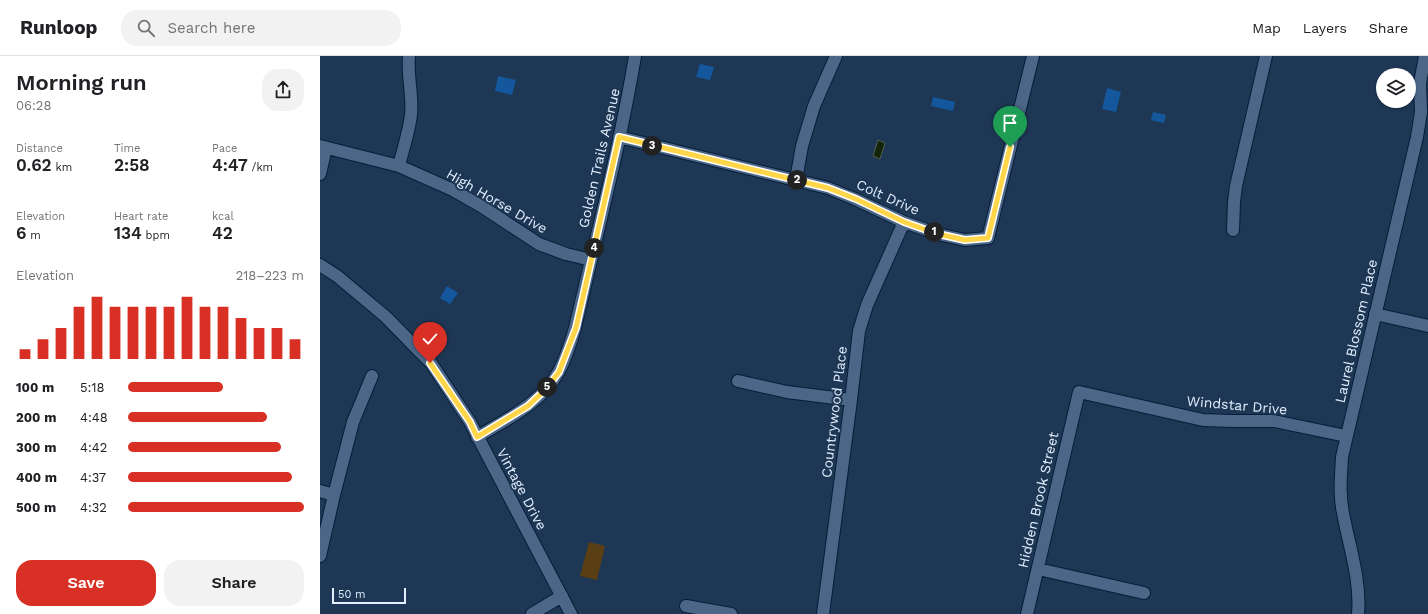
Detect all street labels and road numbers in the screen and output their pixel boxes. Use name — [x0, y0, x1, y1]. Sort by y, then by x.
street label: Golden Trails Avenue — [575, 87, 623, 229]
street label: High Horse Drive — [444, 166, 550, 236]
street label: Colt Drive — [854, 176, 922, 218]
street label: Laurel Blossom Place — [1332, 258, 1380, 404]
street label: Countrywood Place — [818, 345, 850, 479]
street label: Windstar Drive — [1186, 393, 1288, 417]
street label: Hidden Brook Street — [1015, 430, 1061, 570]
street label: Vintage Drive — [494, 445, 550, 533]

